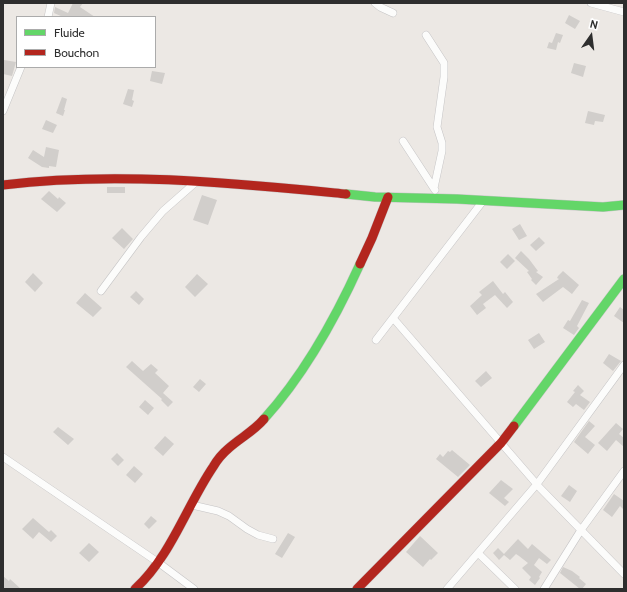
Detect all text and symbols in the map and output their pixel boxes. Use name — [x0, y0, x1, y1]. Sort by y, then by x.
legend — [16, 16, 156, 68]
north arrow — [571, 16, 611, 56]
text: N — [588, 17, 599, 32]
text: Fluide — [54, 25, 85, 40]
text: Bouchon — [54, 45, 99, 60]

